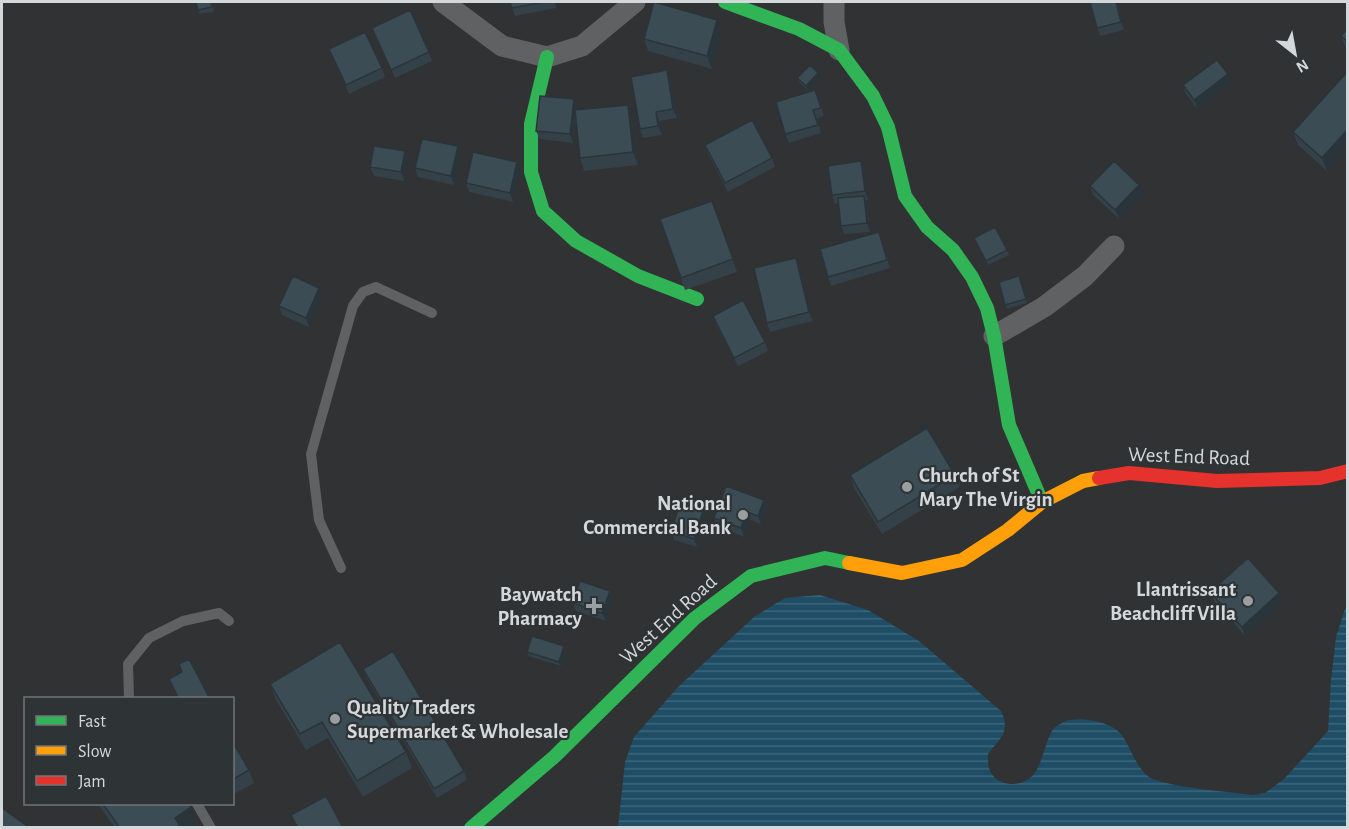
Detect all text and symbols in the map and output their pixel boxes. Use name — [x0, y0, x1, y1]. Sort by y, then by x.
north arrow — [1265, 24, 1325, 84]
text: N — [1293, 56, 1311, 76]
street label: West End Road — [1127, 444, 1251, 469]
place label: Church of St Mary The Virgin — [919, 465, 1053, 510]
marker: Church of St Mary The Virgin — [900, 480, 914, 494]
place label: National Commercial Bank — [583, 493, 732, 538]
marker: National Commercial Bank — [736, 508, 750, 522]
street label: West End Road — [616, 571, 721, 668]
place label: Llantrissant Beachcliff Villa — [1110, 579, 1236, 624]
place label: Baywatch Pharmacy — [497, 584, 583, 629]
marker: Llantrissant Beachcliff Villa — [1241, 594, 1255, 608]
marker: Baywatch Pharmacy — [587, 599, 601, 613]
legend — [24, 697, 234, 805]
place label: Quality Traders Supermarket & Wholesale — [347, 697, 569, 742]
marker: Quality Traders Supermarket & Wholesale — [328, 712, 342, 726]
text: Fast — [78, 713, 106, 731]
text: Slow — [78, 743, 111, 761]
text: Jam — [78, 773, 106, 791]

